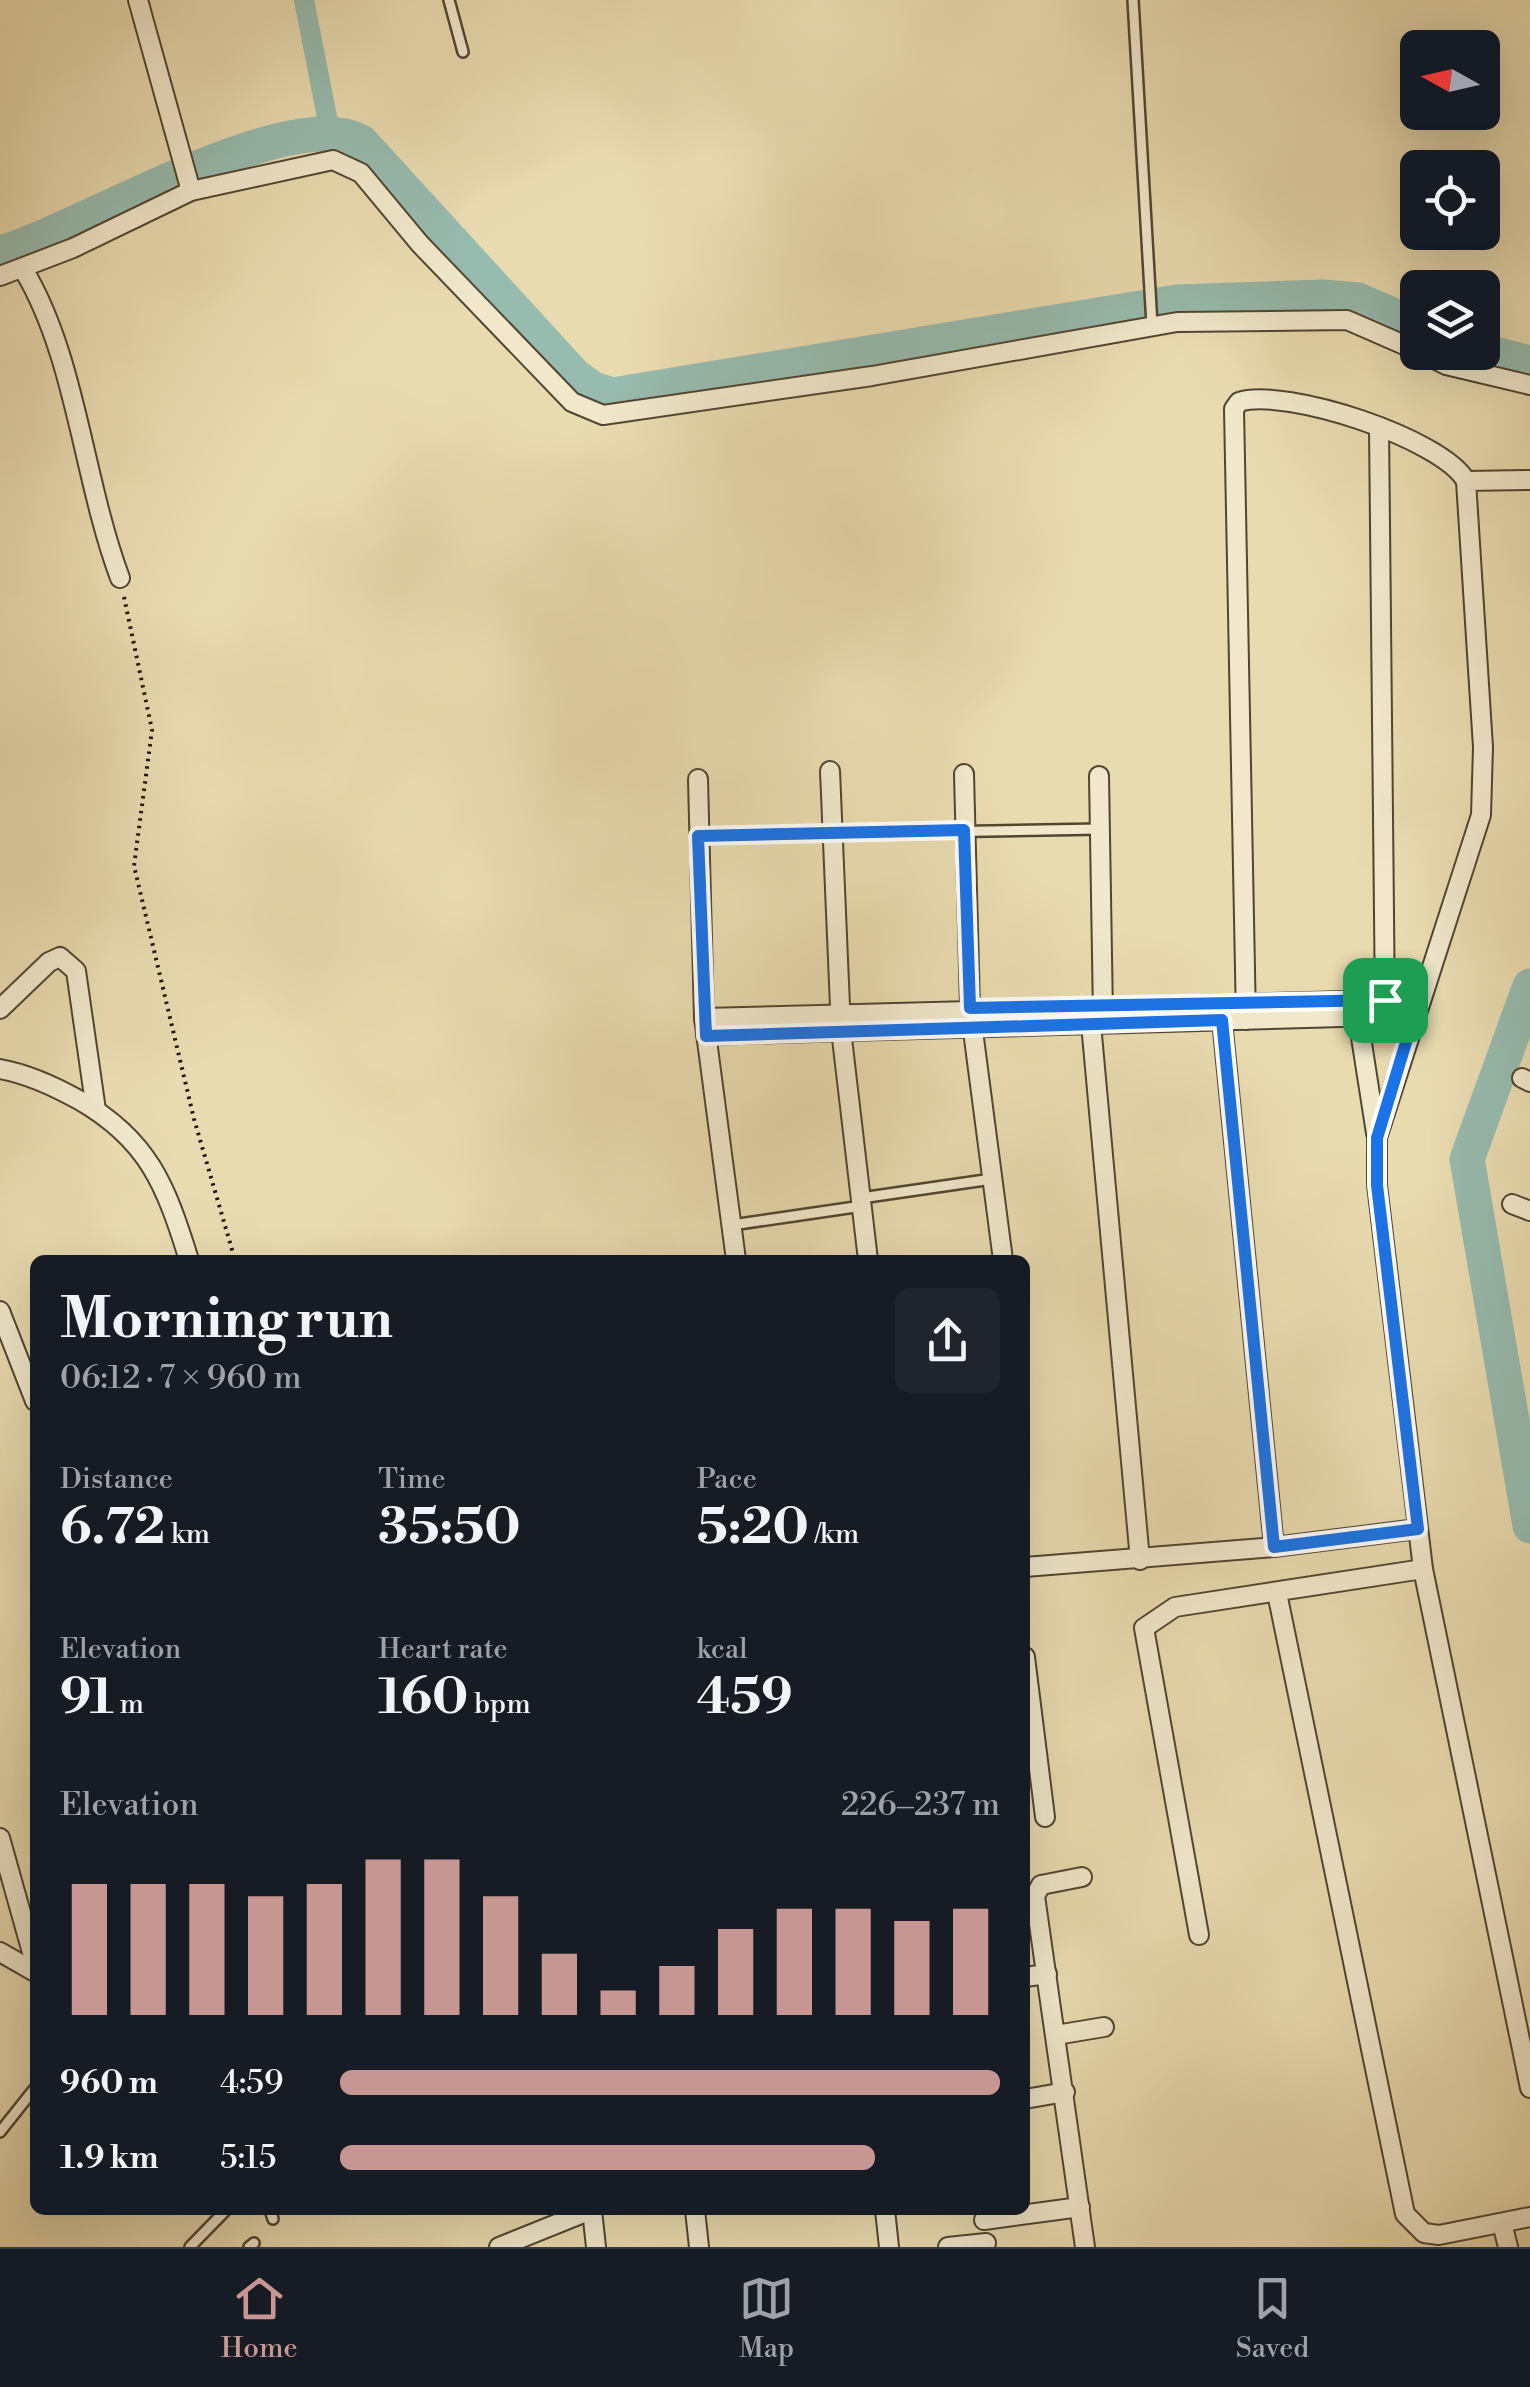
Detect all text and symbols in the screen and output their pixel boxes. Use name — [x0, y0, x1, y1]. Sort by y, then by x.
north arrow — [1400, 30, 1500, 130]
map controls — [1400, 30, 1500, 370]
button: locate — [1400, 150, 1500, 250]
button: layers — [1400, 270, 1500, 370]
pin — [1343, 958, 1428, 1043]
icon: arrive — [1358, 973, 1413, 1028]
text: Morning run — [60, 1286, 393, 1355]
button: share — [895, 1288, 1000, 1393]
text: 06:12 · 7 × 960 m — [60, 1358, 301, 1398]
text: Distance — [60, 1462, 173, 1497]
text: Time — [378, 1462, 446, 1497]
text: Pace — [697, 1462, 757, 1497]
text: 6.72 — [60, 1497, 165, 1559]
text: 35:50 — [378, 1497, 520, 1559]
text: 5:20 — [697, 1497, 809, 1559]
text: km — [165, 1517, 210, 1552]
text: /km — [809, 1517, 859, 1552]
text: Elevation — [60, 1632, 181, 1667]
text: Heart rate — [378, 1632, 508, 1667]
text: kcal — [697, 1632, 747, 1667]
text: 91 — [60, 1667, 114, 1729]
text: 160 — [378, 1667, 468, 1729]
text: 459 — [697, 1667, 793, 1729]
text: m — [114, 1687, 144, 1722]
text: bpm — [468, 1687, 531, 1722]
text: Elevation — [60, 1785, 199, 1825]
text: 226–237 m — [841, 1785, 1000, 1825]
text: 960 m — [60, 2063, 158, 2103]
text: 4:59 — [220, 2063, 283, 2103]
text: 1.9 km — [60, 2138, 159, 2178]
text: 5:15 — [220, 2138, 276, 2178]
tab: Home — [221, 2271, 298, 2366]
tab: Map — [739, 2271, 794, 2366]
tab: Saved — [1236, 2271, 1309, 2366]

